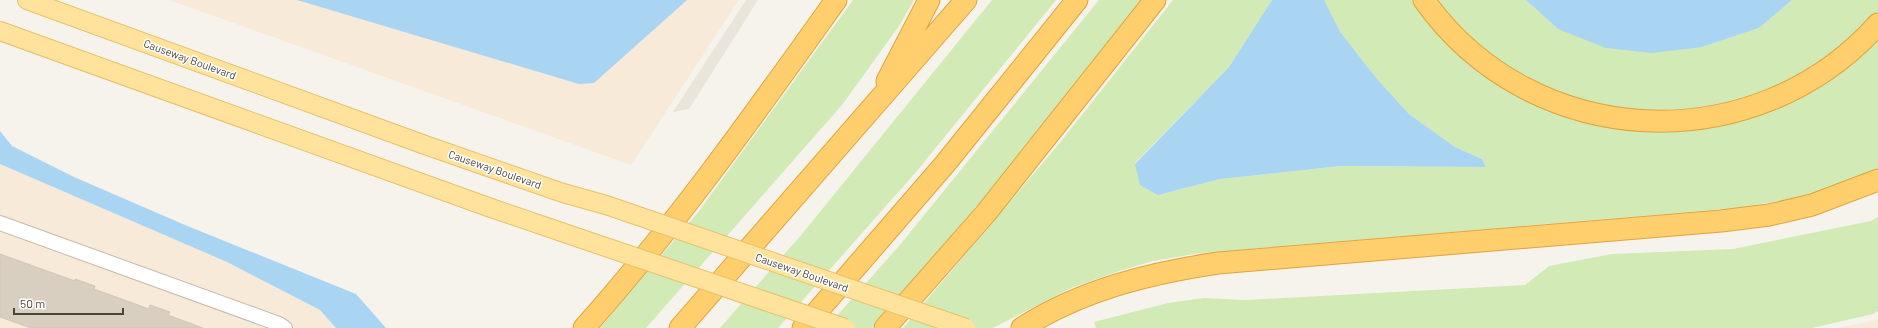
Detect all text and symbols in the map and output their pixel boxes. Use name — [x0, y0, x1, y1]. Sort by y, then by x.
street label: Causeway Boulevard — [142, 36, 238, 82]
street label: Causeway Boulevard — [447, 147, 543, 191]
street label: Causeway Boulevard — [754, 250, 850, 294]
scale bar — [14, 290, 123, 316]
text: 50 m — [20, 296, 45, 310]

